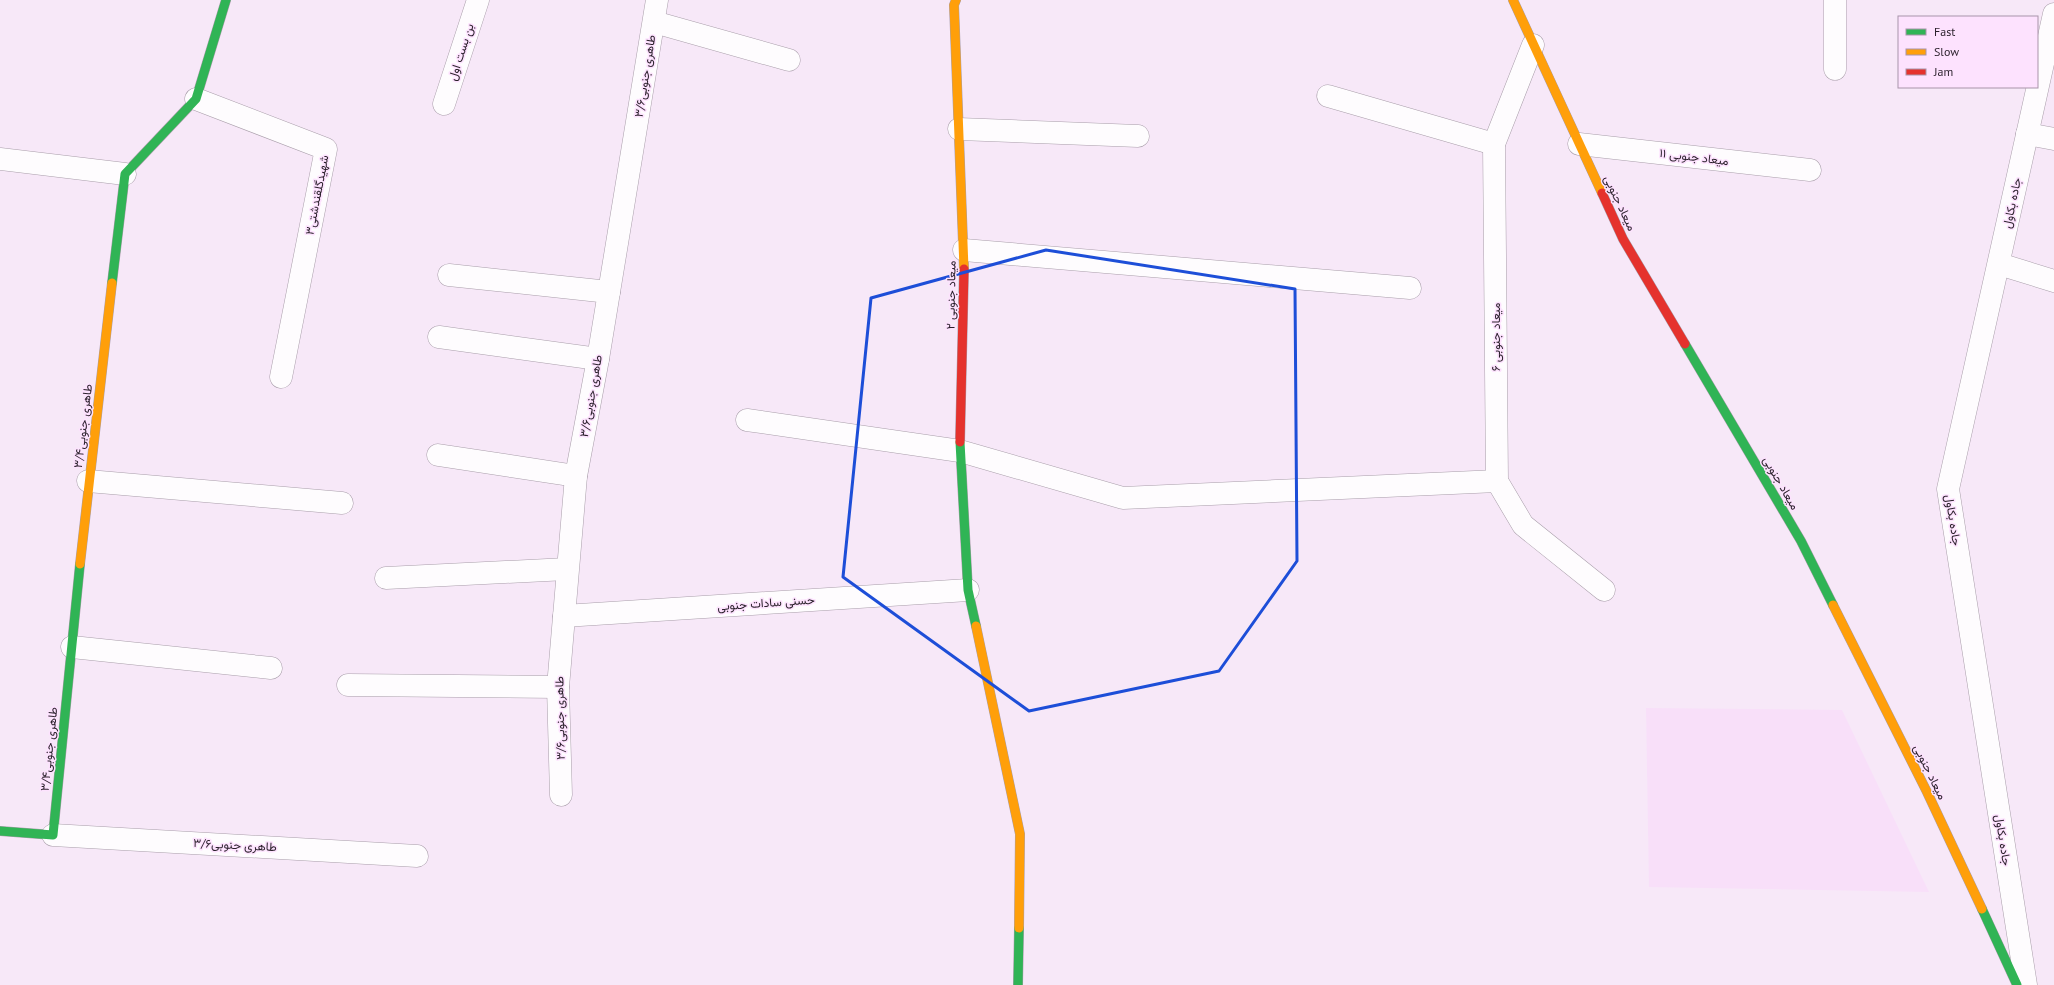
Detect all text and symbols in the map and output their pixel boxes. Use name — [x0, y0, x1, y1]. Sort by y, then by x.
legend — [1898, 16, 2038, 88]
street label: بن بست اول — [444, 21, 478, 83]
text: Fast — [1934, 24, 1955, 39]
street label: طاهری جنوبی۳/۶ — [631, 33, 659, 118]
text: Slow — [1934, 44, 1959, 59]
text: Jam — [1933, 64, 1953, 79]
street label: میعاد جنوبی ۱۱ — [1658, 145, 1730, 169]
street label: شهیدگلقندشتی۳ — [301, 154, 333, 236]
street label: میعاد جنوبی — [1600, 173, 1640, 233]
street label: جاده بکاول — [1999, 176, 2025, 230]
street label: میعاد جنوبی ۲ — [942, 260, 960, 330]
street label: میعاد جنوبی ۶ — [1488, 303, 1504, 371]
street label: طاهری جنوبی۳/۶ — [576, 353, 606, 438]
street label: طاهری جنوبی۳/۴ — [70, 383, 96, 469]
street label: میعاد جنوبی — [1759, 453, 1803, 513]
street label: جاده بکاول — [1941, 493, 1965, 547]
street label: حسنی سادات جنوبی — [717, 592, 815, 614]
street label: طاهری جنوبی۳/۶ — [551, 676, 569, 760]
street label: طاهری جنوبی۳/۴ — [37, 706, 61, 792]
street label: میعاد جنوبی — [1910, 742, 1950, 802]
street label: جاده بکاول — [1991, 813, 2015, 867]
street label: طاهری جنوبی۳/۶ — [193, 835, 277, 855]

